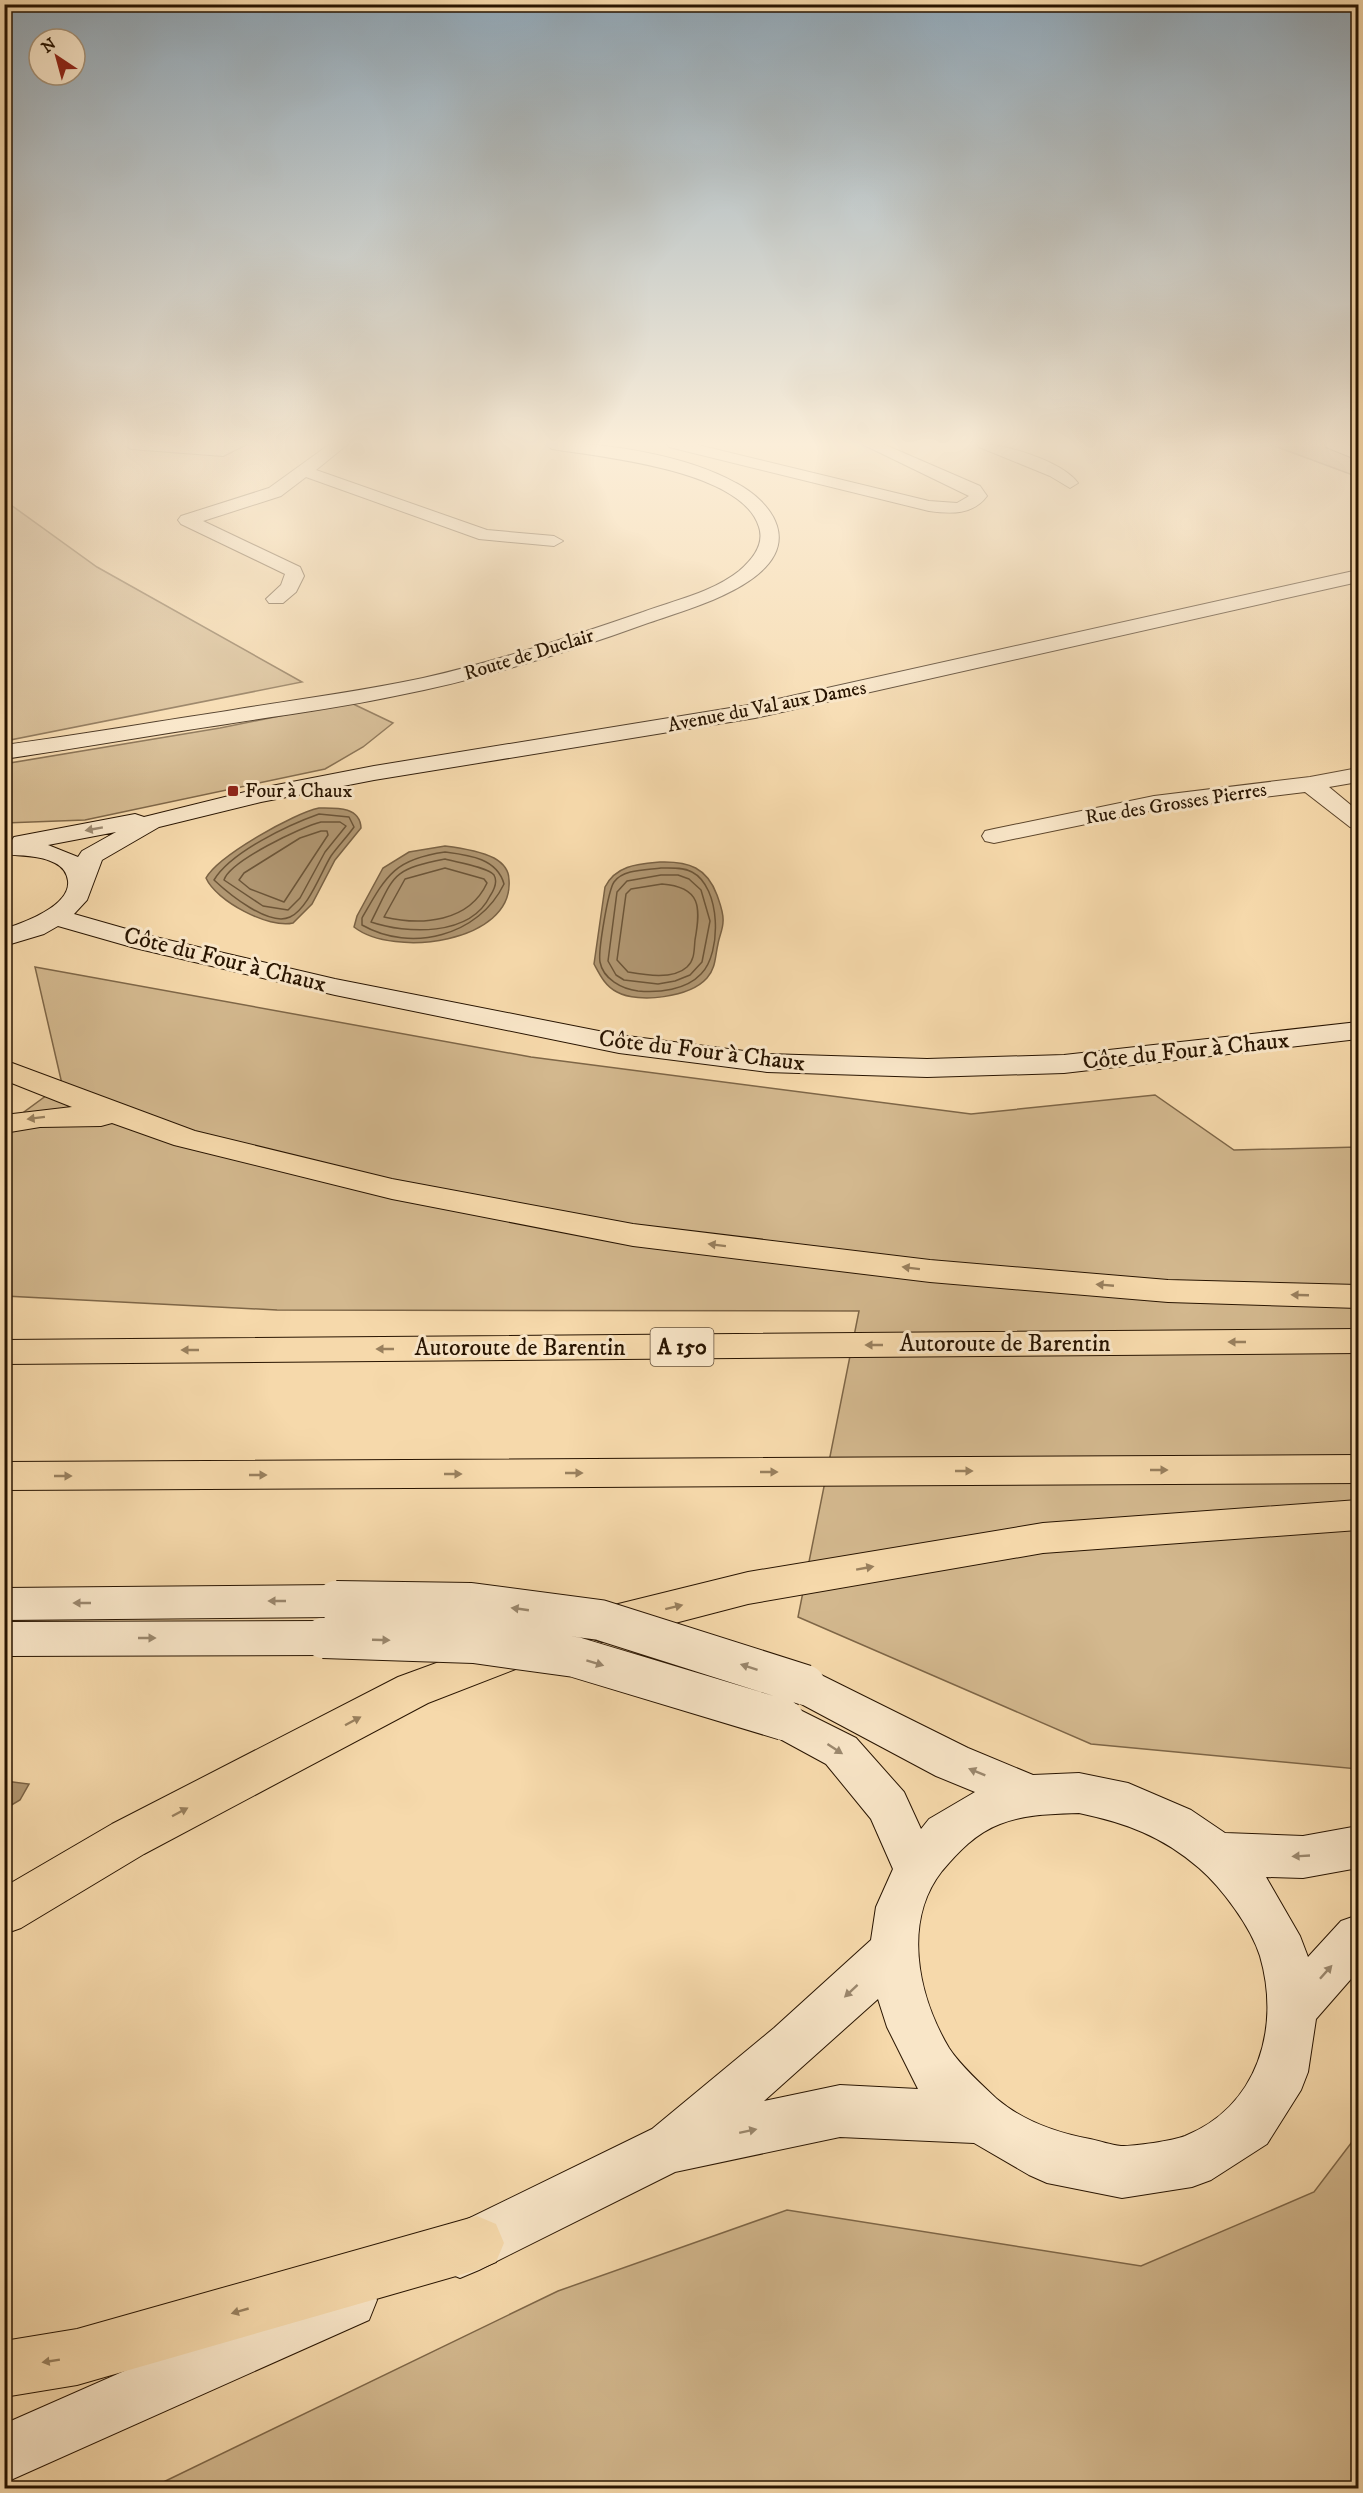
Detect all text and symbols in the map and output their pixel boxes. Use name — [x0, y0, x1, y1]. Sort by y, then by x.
north arrow — [27, 27, 87, 87]
text: N — [38, 34, 60, 58]
street label: Route de Duclair — [461, 623, 597, 687]
street label: Avenue du Val aux Dames — [666, 675, 869, 739]
street label: Rue des Grosses Pierres — [1083, 777, 1269, 831]
place label: Four à Chaux — [245, 779, 352, 804]
marker: Four à Chaux — [226, 784, 240, 798]
one-way arrow — [84, 824, 103, 833]
street label: Côte du Four à Chaux — [121, 920, 330, 1000]
street label: Côte du Four à Chaux — [597, 1023, 807, 1079]
street label: Côte du Four à Chaux — [1081, 1025, 1291, 1077]
one-way arrow — [26, 1113, 45, 1122]
one-way arrow — [708, 1241, 727, 1250]
one-way arrow — [901, 1264, 920, 1273]
one-way arrow — [1096, 1281, 1115, 1290]
one-way arrow — [1291, 1290, 1310, 1300]
road number: A 150 — [650, 1328, 714, 1366]
street label: Autoroute de Barentin — [899, 1329, 1111, 1359]
street label: Autoroute de Barentin — [414, 1333, 626, 1363]
one-way arrow — [1228, 1337, 1247, 1347]
one-way arrow — [865, 1340, 884, 1350]
one-way arrow — [376, 1344, 395, 1354]
one-way arrow — [181, 1345, 200, 1355]
one-way arrow — [1149, 1465, 1168, 1475]
one-way arrow — [954, 1466, 973, 1476]
one-way arrow — [759, 1467, 778, 1477]
one-way arrow — [564, 1468, 583, 1478]
one-way arrow — [443, 1469, 462, 1479]
one-way arrow — [248, 1470, 267, 1480]
one-way arrow — [53, 1471, 72, 1481]
one-way arrow — [856, 1563, 875, 1572]
one-way arrow — [268, 1596, 287, 1606]
one-way arrow — [73, 1598, 92, 1608]
one-way arrow — [665, 1601, 683, 1611]
one-way arrow — [510, 1605, 529, 1614]
one-way arrow — [137, 1634, 156, 1643]
one-way arrow — [372, 1635, 391, 1644]
one-way arrow — [586, 1659, 604, 1668]
one-way arrow — [740, 1662, 758, 1672]
one-way arrow — [345, 1717, 362, 1726]
one-way arrow — [827, 1743, 843, 1754]
one-way arrow — [968, 1767, 986, 1777]
one-way arrow — [172, 1807, 189, 1816]
one-way arrow — [1291, 1851, 1310, 1860]
one-way arrow — [1319, 1965, 1332, 1980]
one-way arrow — [844, 1984, 859, 1997]
one-way arrow — [739, 2126, 758, 2135]
one-way arrow — [230, 2306, 249, 2316]
one-way arrow — [42, 2357, 61, 2366]

